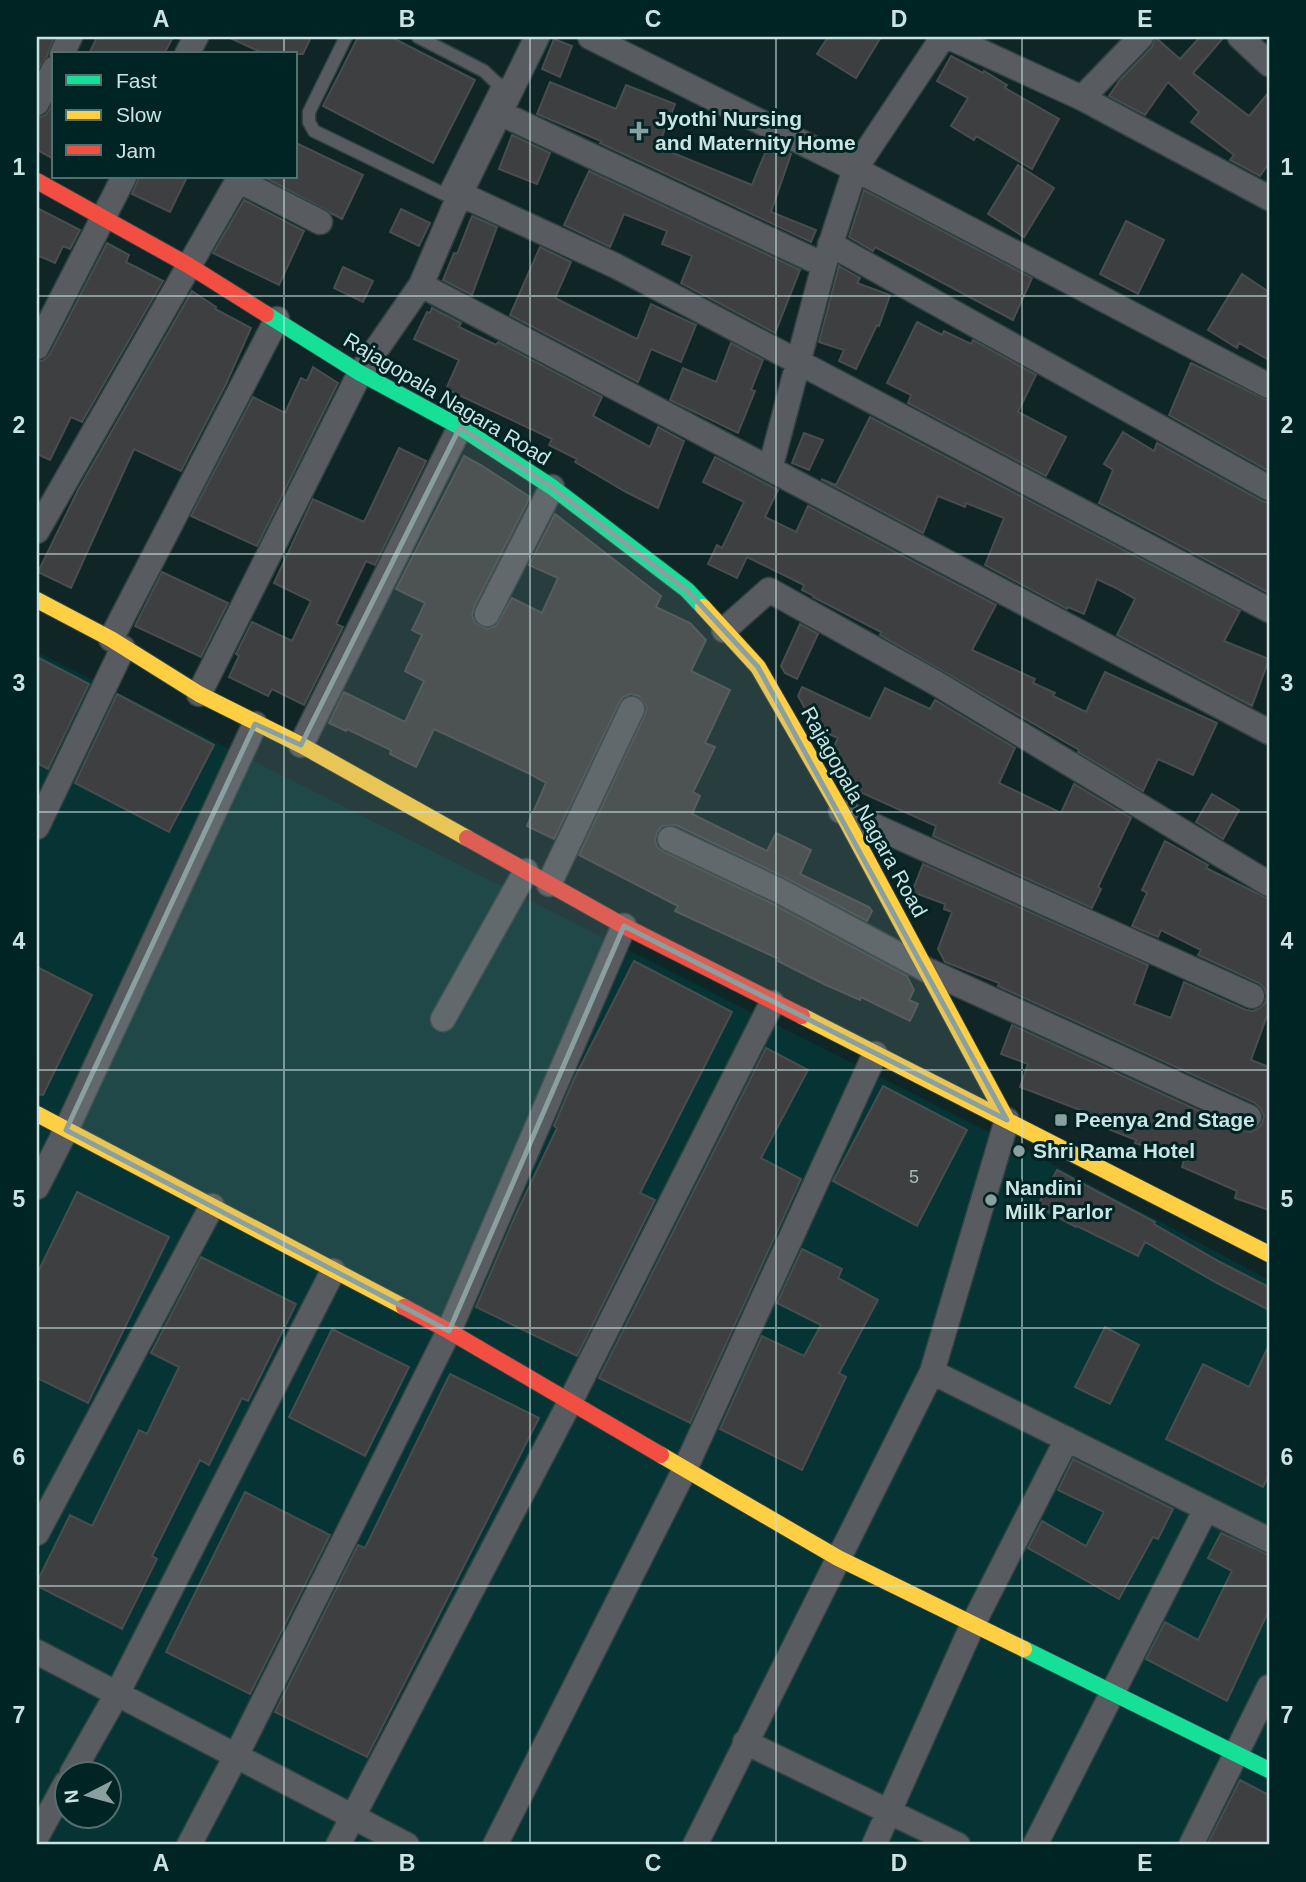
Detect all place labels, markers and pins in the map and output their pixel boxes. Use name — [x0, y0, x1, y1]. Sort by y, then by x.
place label: Jyothi Nursing and Maternity Home — [655, 107, 856, 154]
marker: Jyothi Nursing and Maternity Home — [629, 121, 649, 141]
place label: Peenya 2nd Stage — [1075, 1108, 1255, 1131]
marker: Peenya 2nd Stage — [1053, 1112, 1069, 1128]
place label: Shri Rama Hotel — [1033, 1139, 1195, 1162]
marker: Shri Rama Hotel — [1011, 1143, 1027, 1159]
place label: Nandini Milk Parlor — [1005, 1176, 1112, 1223]
marker: Nandini Milk Parlor — [983, 1192, 999, 1208]

